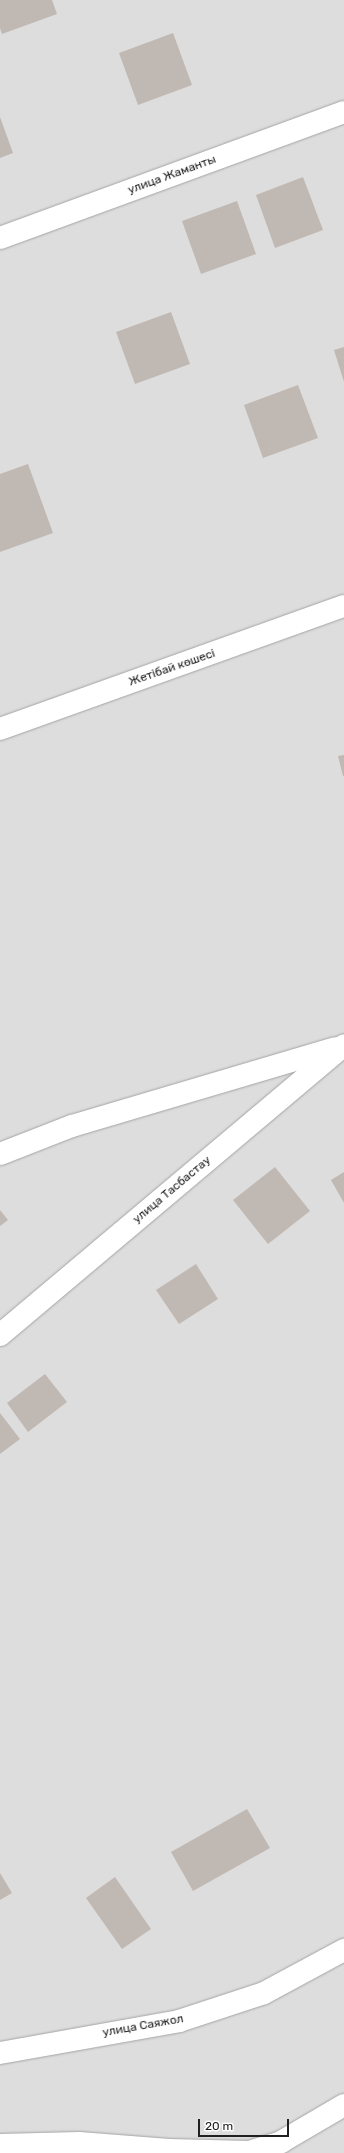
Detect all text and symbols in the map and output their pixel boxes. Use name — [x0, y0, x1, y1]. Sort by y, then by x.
street label: улица Жаманты — [126, 152, 218, 198]
street label: Жетібай көшесі — [127, 646, 217, 690]
street label: улица Тасбастау — [130, 1153, 214, 1227]
street label: улица Саяжол — [101, 2012, 185, 2040]
scale bar — [200, 2111, 291, 2137]
text: 20 m — [205, 2119, 233, 2133]

